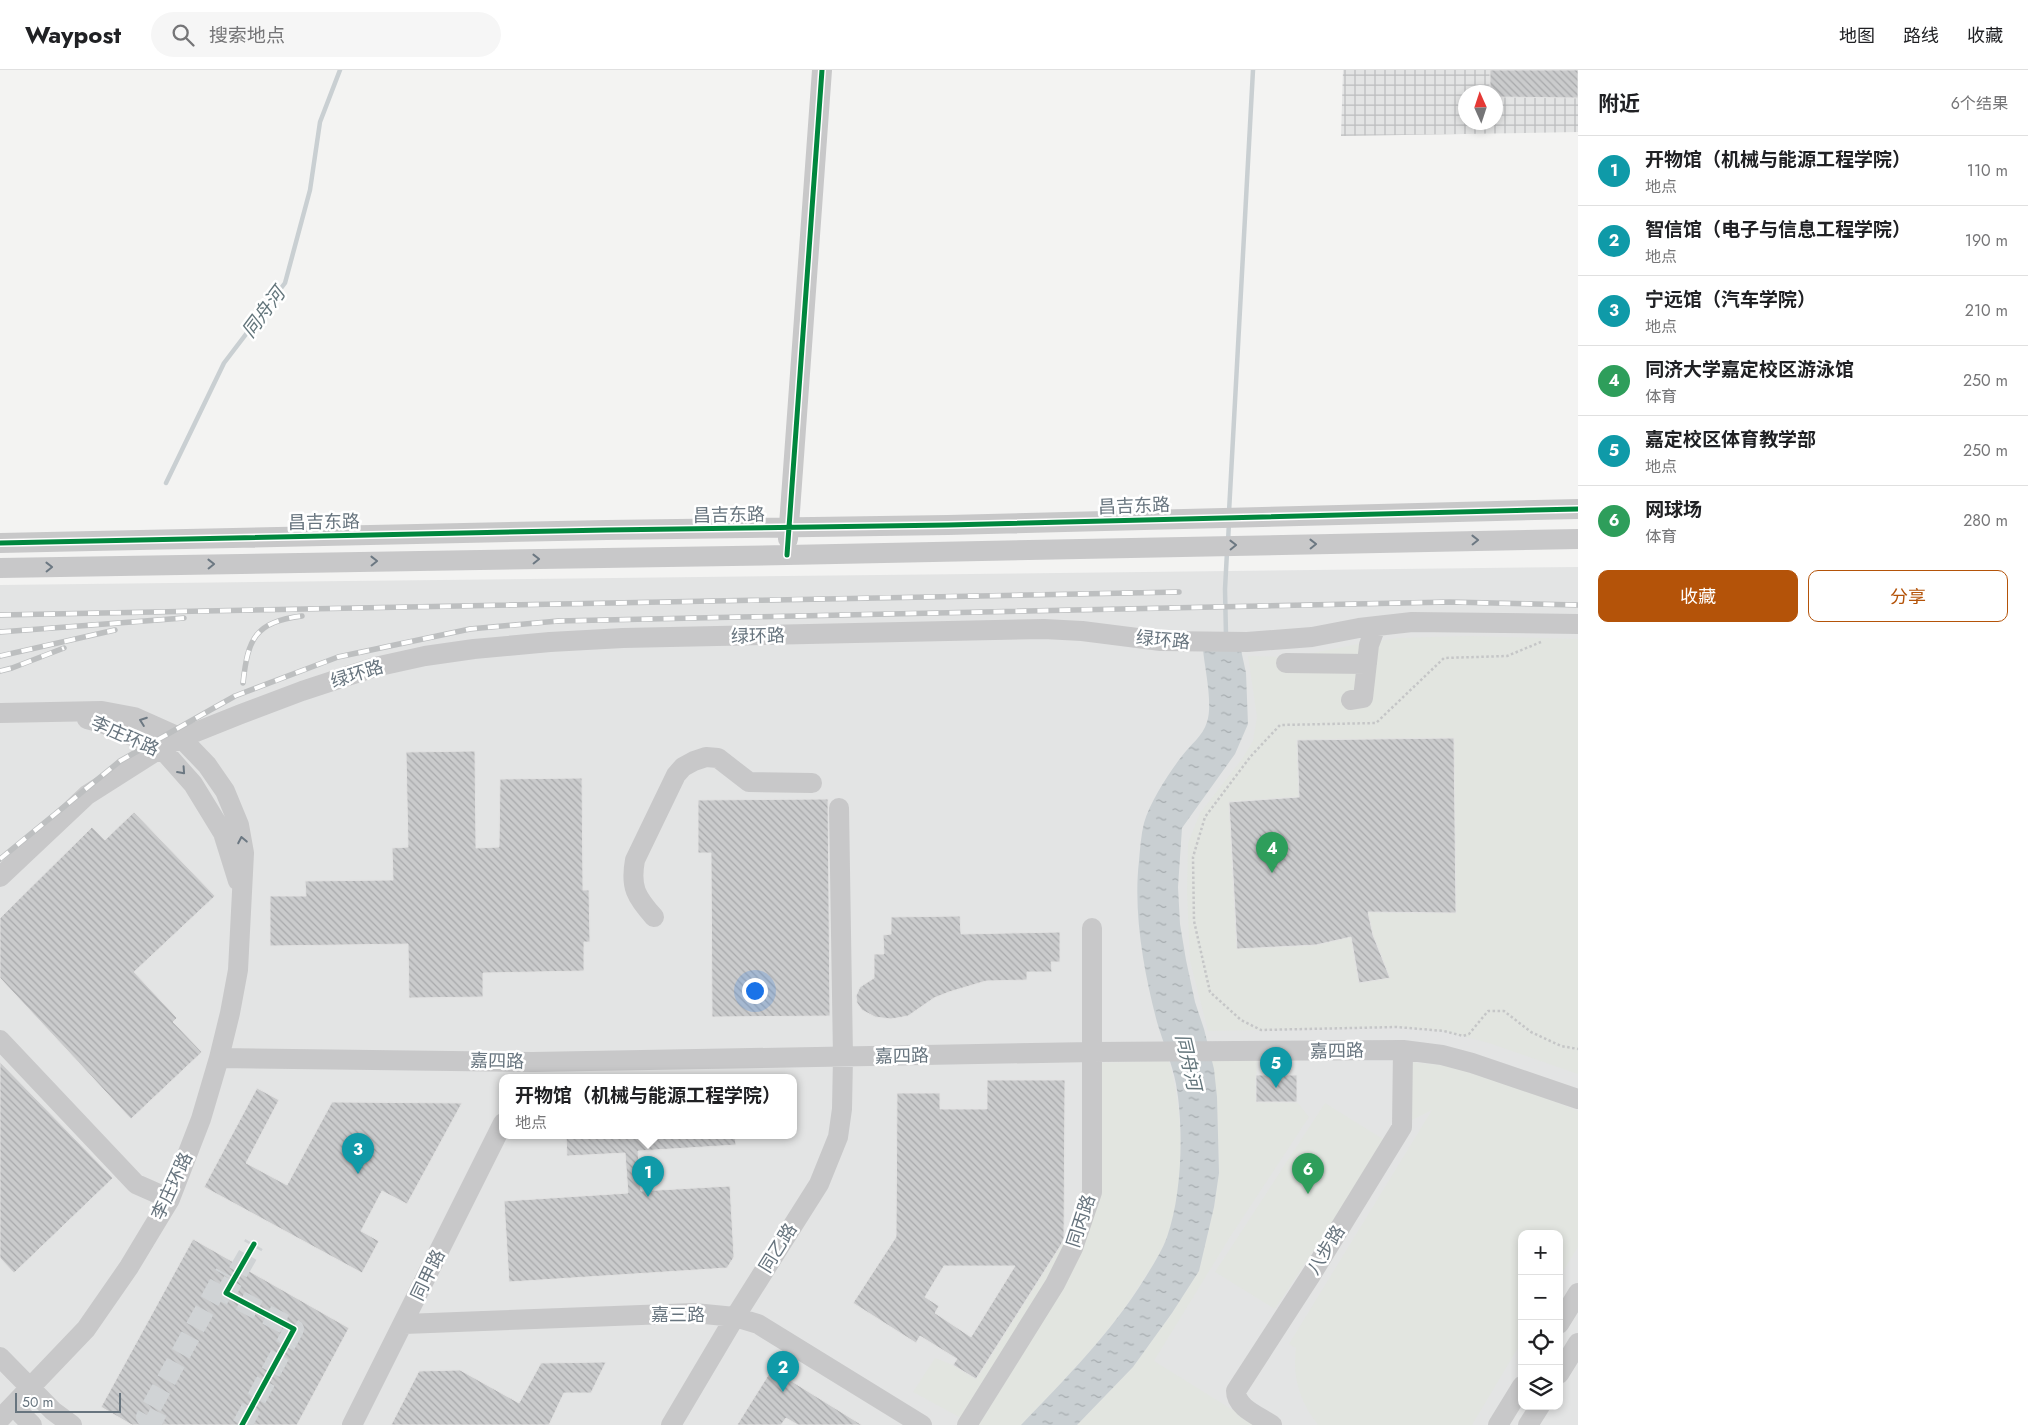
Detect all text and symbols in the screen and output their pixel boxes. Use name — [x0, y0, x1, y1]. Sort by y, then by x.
search box — [151, 12, 501, 57]
text: Waypost — [25, 17, 121, 52]
icon: search — [169, 21, 197, 49]
text: 搜索地点 — [209, 22, 285, 49]
text: 地图 — [1839, 23, 1875, 49]
text: 路线 — [1903, 23, 1939, 49]
text: 收藏 — [1967, 23, 2003, 49]
north arrow — [1458, 85, 1503, 130]
text: 附近 — [1598, 89, 1640, 119]
text: 6个结果 — [1951, 92, 2008, 115]
text: 开物馆（机械与能源工程学院） — [1645, 146, 1911, 173]
text: 1 — [1610, 159, 1618, 182]
text: 110 m — [1967, 159, 2008, 182]
text: 地点 — [1645, 175, 1677, 198]
text: 智信馆（电子与信息工程学院） — [1645, 216, 1911, 243]
text: 2 — [1609, 229, 1619, 252]
text: 190 m — [1965, 229, 2008, 252]
text: 地点 — [1645, 245, 1677, 268]
water label: 同舟河 — [235, 278, 294, 343]
text: 宁远馆（汽车学院） — [1645, 286, 1816, 313]
text: 3 — [1609, 299, 1619, 322]
text: 210 m — [1965, 299, 2008, 322]
text: 地点 — [1645, 315, 1677, 338]
text: 同济大学嘉定校区游泳馆 — [1645, 356, 1854, 383]
text: 4 — [1608, 369, 1620, 392]
text: 250 m — [1963, 369, 2008, 392]
text: 体育 — [1645, 385, 1677, 408]
text: 嘉定校区体育教学部 — [1645, 426, 1816, 453]
text: 5 — [1609, 439, 1619, 462]
text: 250 m — [1963, 439, 2008, 462]
text: 地点 — [1645, 455, 1677, 478]
street label: 昌吉东路 — [1098, 492, 1170, 520]
text: 网球场 — [1645, 496, 1702, 523]
street label: 昌吉东路 — [693, 501, 765, 529]
street label: 昌吉东路 — [288, 508, 360, 536]
text: 6 — [1609, 509, 1619, 532]
text: 280 m — [1963, 509, 2008, 532]
text: 体育 — [1645, 525, 1677, 548]
one-way arrow — [1472, 535, 1479, 545]
one-way arrow — [1309, 538, 1317, 549]
one-way arrow — [1230, 540, 1238, 551]
one-way arrow — [532, 554, 540, 565]
one-way arrow — [370, 556, 378, 566]
one-way arrow — [208, 559, 215, 569]
one-way arrow — [45, 562, 53, 572]
button: 收藏 — [1598, 570, 1798, 622]
button: 分享 — [1808, 570, 2008, 622]
street label: 绿环路 — [731, 623, 785, 649]
street label: 绿环路 — [1135, 625, 1191, 655]
street label: 绿环路 — [327, 654, 387, 694]
street label: 李庄环路 — [87, 709, 163, 763]
one-way arrow — [140, 717, 148, 727]
one-way arrow — [176, 766, 185, 775]
pin: 4 — [1256, 832, 1288, 873]
one-way arrow — [237, 835, 247, 844]
your location — [742, 978, 768, 1004]
water label: 同舟河 — [1169, 1031, 1209, 1097]
street label: 嘉四路 — [1310, 1038, 1364, 1064]
street label: 嘉四路 — [875, 1043, 929, 1069]
pin: 5 — [1260, 1047, 1292, 1088]
street label: 嘉四路 — [470, 1048, 524, 1074]
popup — [499, 1074, 797, 1139]
text: 开物馆（机械与能源工程学院） — [515, 1082, 781, 1109]
text: 地点 — [515, 1111, 547, 1134]
pin: 3 — [342, 1133, 374, 1174]
street label: 李庄环路 — [145, 1148, 199, 1224]
pin: 6 — [1292, 1153, 1324, 1194]
pin: 1 — [632, 1156, 664, 1197]
street label: 同丙路 — [1060, 1191, 1102, 1251]
street label: 同乙路 — [753, 1218, 803, 1278]
street label: 八步路 — [1301, 1220, 1351, 1280]
map controls — [1518, 1230, 1563, 1410]
button: + — [1518, 1230, 1563, 1275]
street label: 同甲路 — [404, 1245, 452, 1305]
button: − — [1518, 1275, 1563, 1320]
street label: 嘉三路 — [651, 1302, 705, 1328]
button: locate — [1518, 1320, 1563, 1365]
pin: 2 — [767, 1351, 799, 1392]
button: layers — [1518, 1365, 1563, 1410]
scale bar — [15, 1390, 121, 1413]
text: 50 m — [22, 1392, 53, 1412]

